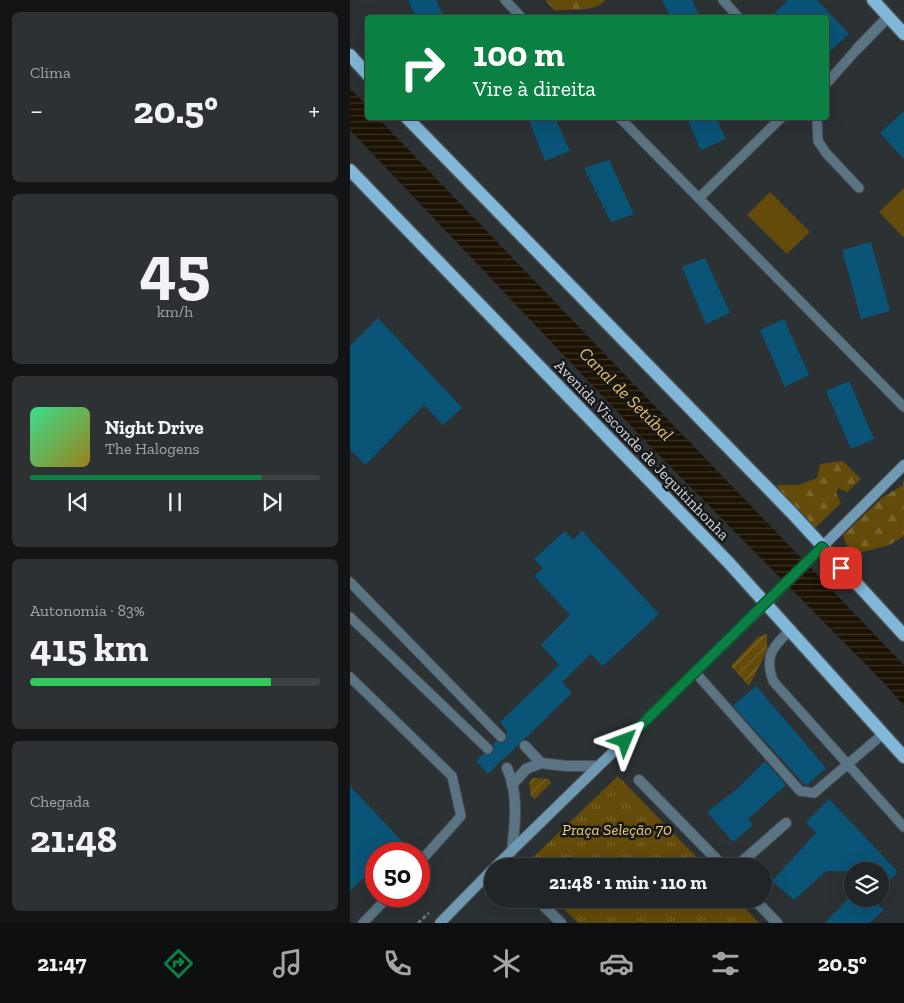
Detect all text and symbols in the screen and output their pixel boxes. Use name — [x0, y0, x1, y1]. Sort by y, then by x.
text: 100 m — [473, 33, 565, 75]
icon: right — [390, 35, 455, 100]
text: Clima — [30, 63, 71, 82]
text: Vire à direita — [473, 75, 596, 102]
text: 20.5° — [133, 87, 218, 133]
text: − — [30, 94, 43, 127]
text: + — [308, 94, 320, 127]
text: 45 — [140, 230, 210, 308]
text: km/h — [157, 302, 193, 321]
water label: Canal de Setúbal — [575, 343, 677, 445]
street label: Avenida Visconde de Jequitinhonha — [551, 356, 733, 544]
text: Night Drive — [105, 416, 204, 439]
text: The Halogens — [105, 439, 200, 458]
icon: previous — [64, 488, 92, 516]
icon: pause — [161, 488, 189, 516]
icon: next — [258, 488, 286, 516]
pin — [820, 547, 862, 589]
icon: arrive — [827, 554, 855, 582]
text: Autonomia · 83% — [30, 601, 145, 620]
text: 415 km — [30, 625, 148, 671]
position arrow — [598, 714, 650, 766]
text: Chegada — [30, 792, 90, 811]
text: 21:48 — [30, 816, 117, 862]
park label: Praça Seleção 70 — [562, 820, 672, 839]
speed limit sign: 50 — [365, 842, 430, 907]
map controls — [844, 862, 889, 907]
button: layers — [844, 862, 889, 907]
text: 21:48 · 1 min · 110 m — [549, 871, 707, 894]
icon: directions — [161, 946, 196, 981]
icon: music — [270, 946, 305, 981]
icon: phone — [380, 946, 415, 981]
icon: climate — [489, 946, 524, 981]
icon: car — [599, 946, 634, 981]
icon: filters — [708, 946, 743, 981]
text: 21:47 — [37, 950, 86, 977]
text: 20.5° — [818, 950, 867, 977]

